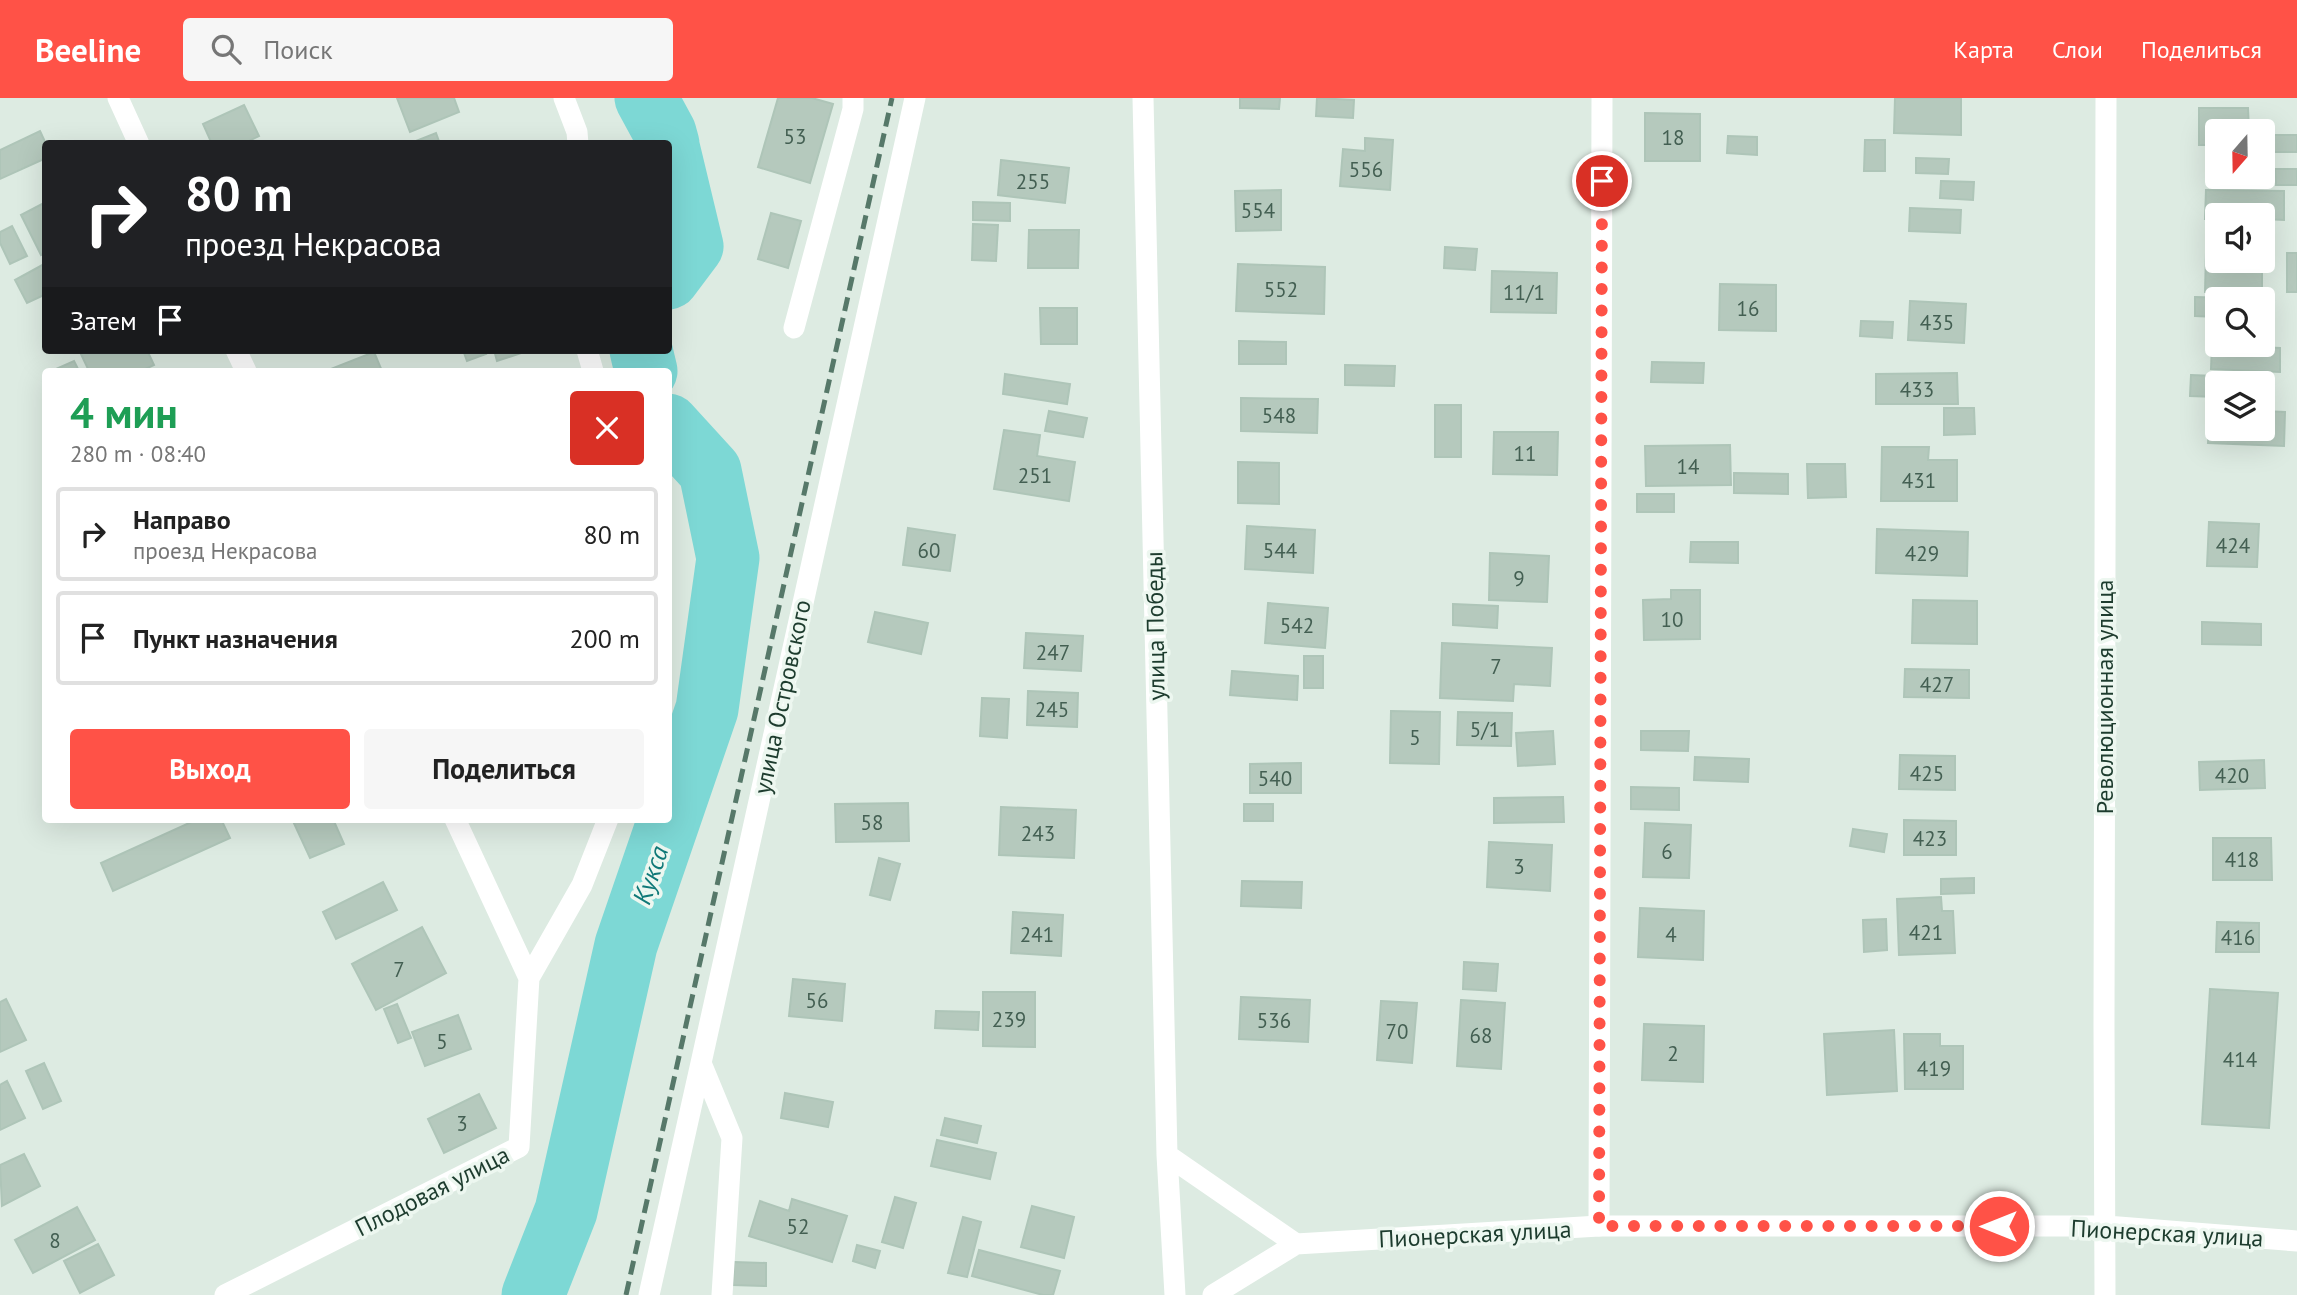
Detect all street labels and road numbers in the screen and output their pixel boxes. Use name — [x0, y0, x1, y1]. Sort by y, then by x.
street label: улица Победы — [1138, 551, 1172, 701]
street label: Революционная улица — [2089, 580, 2120, 814]
street label: улица Островского — [746, 597, 818, 797]
street label: Плодовая улица — [350, 1139, 514, 1243]
street label: Пионерская улица — [2070, 1212, 2264, 1254]
street label: Пионерская улица — [1378, 1213, 1572, 1255]

